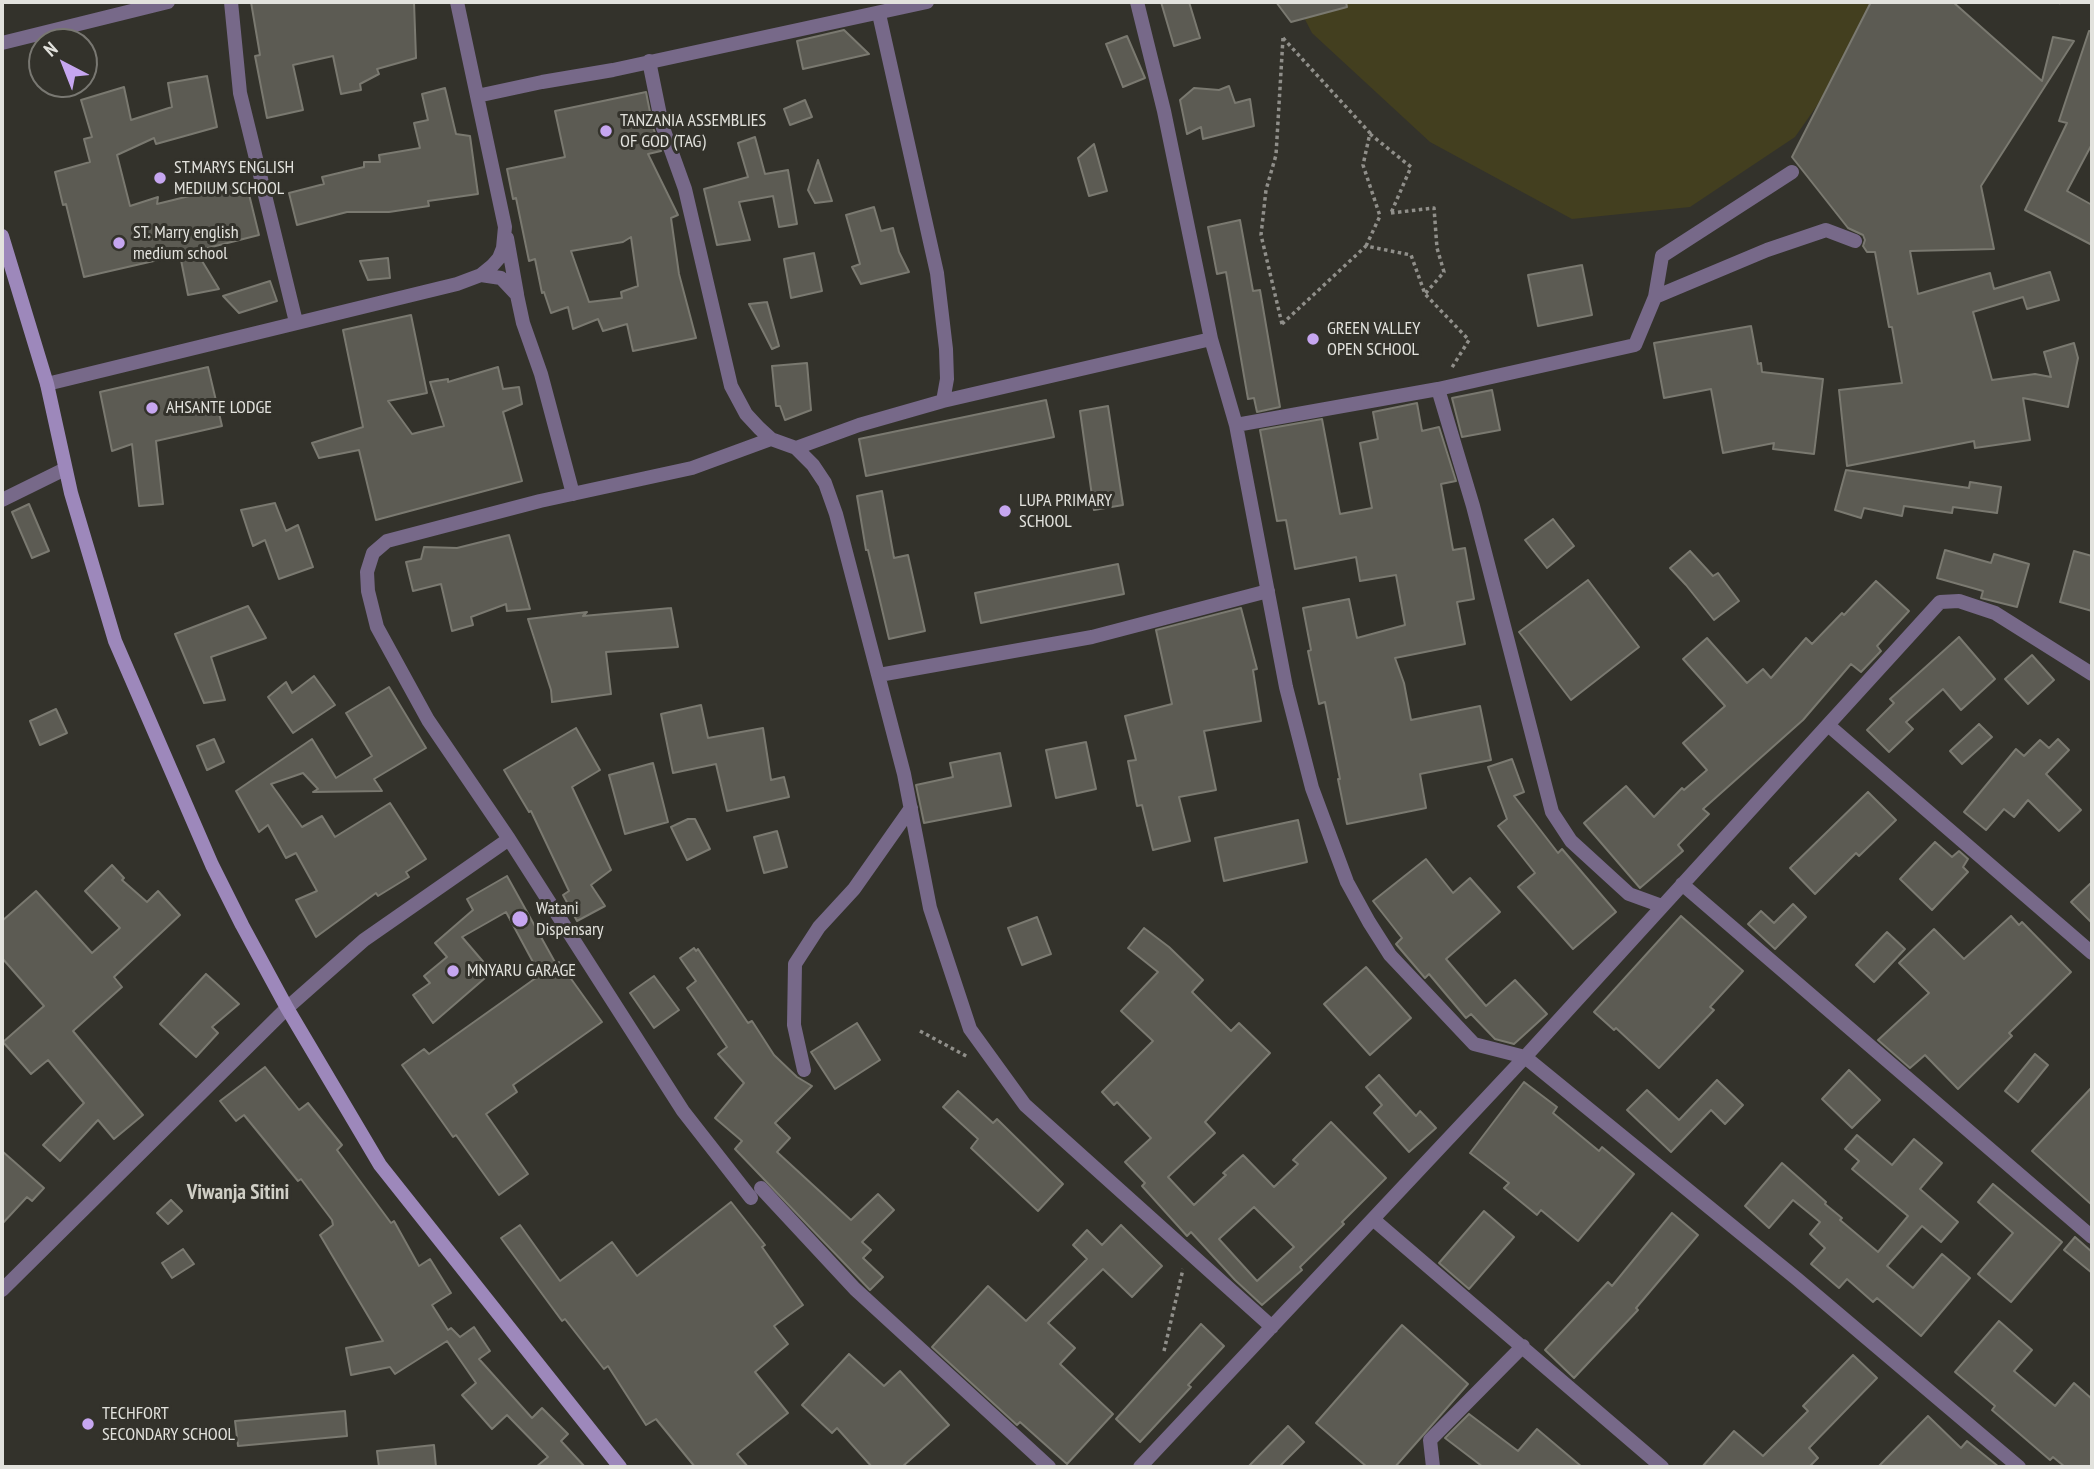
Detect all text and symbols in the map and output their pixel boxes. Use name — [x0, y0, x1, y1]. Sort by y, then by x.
north arrow — [28, 28, 98, 98]
text: N — [38, 37, 62, 61]
place label: TANZANIA ASSEMBLIES OF GOD (TAG) — [620, 110, 766, 152]
marker: TANZANIA ASSEMBLIES OF GOD (TAG) — [598, 123, 614, 139]
place label: ST.MARYS ENGLISH MEDIUM SCHOOL — [174, 157, 294, 200]
marker: ST.MARYS ENGLISH MEDIUM SCHOOL — [152, 170, 168, 186]
place label: ST. Marry english medium school — [133, 222, 239, 264]
marker: ST. Marry english medium school — [111, 235, 127, 251]
place label: GREEN VALLEY OPEN SCHOOL — [1327, 318, 1420, 360]
marker: GREEN VALLEY OPEN SCHOOL — [1305, 331, 1321, 347]
place label: AHSANTE LODGE — [166, 397, 272, 419]
marker: AHSANTE LODGE — [144, 400, 160, 416]
place label: LUPA PRIMARY SCHOOL — [1019, 490, 1112, 532]
marker: LUPA PRIMARY SCHOOL — [997, 503, 1013, 519]
place label: Watani Dispensary — [536, 898, 604, 940]
marker: Watani Dispensary — [510, 909, 530, 929]
place label: MNYARU GARAGE — [467, 960, 576, 982]
marker: MNYARU GARAGE — [445, 963, 461, 979]
district label: Viwanja Sitini — [187, 1180, 289, 1206]
place label: TECHFORT SECONDARY SCHOOL — [102, 1403, 235, 1446]
marker: TECHFORT SECONDARY SCHOOL — [80, 1416, 96, 1432]

